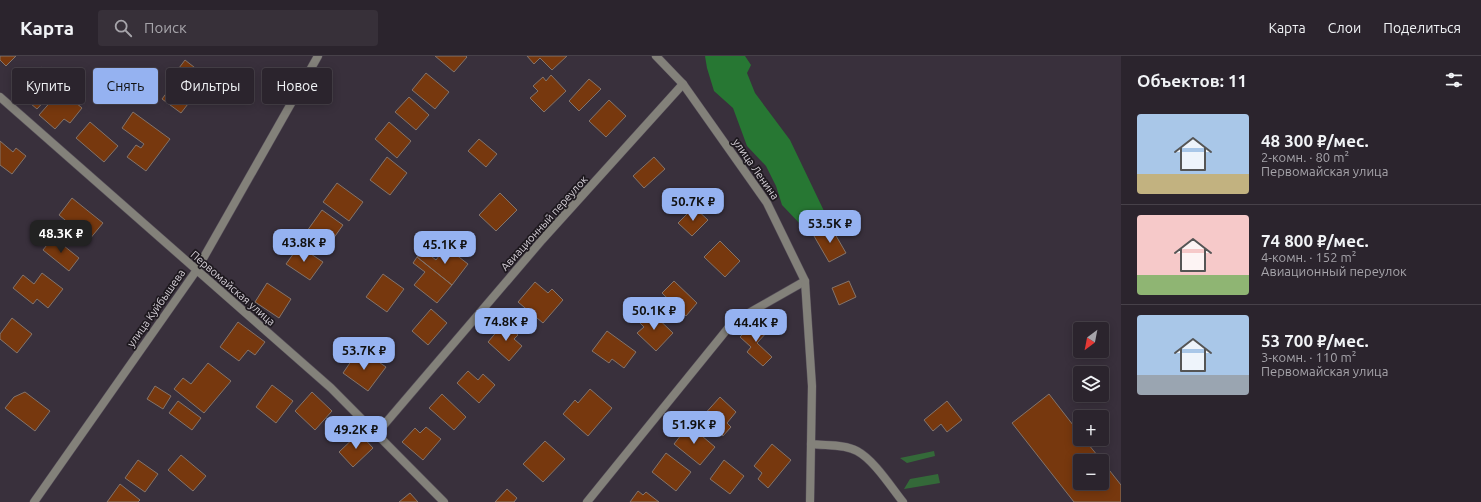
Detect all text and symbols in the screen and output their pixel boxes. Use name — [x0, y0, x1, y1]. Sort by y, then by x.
search box — [98, 10, 378, 46]
text: Карта — [20, 17, 74, 39]
icon: search — [112, 17, 134, 39]
text: Поиск — [144, 19, 187, 36]
text: Карта — [1268, 20, 1306, 36]
text: Слои — [1328, 20, 1361, 36]
text: Поделиться — [1383, 20, 1461, 36]
chip: Купить — [12, 68, 85, 104]
chip: Снять — [93, 68, 158, 104]
chip: Фильтры — [166, 68, 254, 104]
chip: Новое — [262, 68, 332, 104]
icon: filters — [1443, 69, 1465, 91]
text: Объектов: 11 — [1137, 71, 1247, 90]
icon: home — [1169, 130, 1217, 178]
text: 48 300 ₽/мес. — [1261, 131, 1369, 150]
street label: улица Ленина — [731, 136, 781, 202]
text: 2-комн. · 80 m² — [1261, 150, 1349, 164]
text: Первомайская улица — [1261, 164, 1388, 178]
street label: Авиационный переулок — [498, 173, 590, 273]
pin: 50.7K ₽ — [656, 188, 730, 222]
text: 50.7K ₽ — [671, 194, 715, 208]
pin: 53.5K ₽ — [793, 210, 867, 244]
text: 53.5K ₽ — [808, 216, 852, 230]
pin: 48.3K ₽ — [24, 220, 98, 254]
text: 48.3K ₽ — [39, 226, 83, 240]
pin: 43.8K ₽ — [267, 229, 341, 263]
pin: 45.1K ₽ — [408, 231, 482, 265]
icon: home — [1169, 231, 1217, 279]
text: 74 800 ₽/мес. — [1261, 231, 1369, 250]
text: 43.8K ₽ — [282, 235, 326, 249]
text: 45.1K ₽ — [423, 237, 467, 251]
street label: Первомайская улица — [188, 248, 278, 328]
text: 4-комн. · 152 m² — [1261, 250, 1356, 264]
text: Авиационный переулок — [1261, 264, 1407, 278]
street label: улица Куйбышева — [125, 267, 187, 349]
pin: 50.1K ₽ — [617, 297, 691, 331]
text: 50.1K ₽ — [632, 303, 676, 317]
pin: 74.8K ₽ — [469, 308, 543, 342]
pin: 44.4K ₽ — [719, 309, 793, 343]
text: 74.8K ₽ — [484, 314, 528, 328]
text: 44.4K ₽ — [734, 315, 778, 329]
north arrow — [1073, 322, 1109, 358]
map controls — [1073, 322, 1109, 490]
icon: home — [1169, 331, 1217, 379]
text: 53 700 ₽/мес. — [1261, 331, 1369, 350]
pin: 53.7K ₽ — [327, 337, 401, 371]
text: 53.7K ₽ — [342, 343, 386, 357]
text: 3-комн. · 110 m² — [1261, 350, 1356, 364]
text: Первомайская улица — [1261, 364, 1388, 378]
button: layers — [1073, 366, 1109, 402]
button: + — [1073, 410, 1109, 446]
pin: 51.9K ₽ — [657, 411, 731, 445]
pin: 49.2K ₽ — [319, 416, 393, 450]
text: 51.9K ₽ — [672, 417, 716, 431]
text: 49.2K ₽ — [334, 422, 378, 436]
button: − — [1073, 454, 1109, 490]

